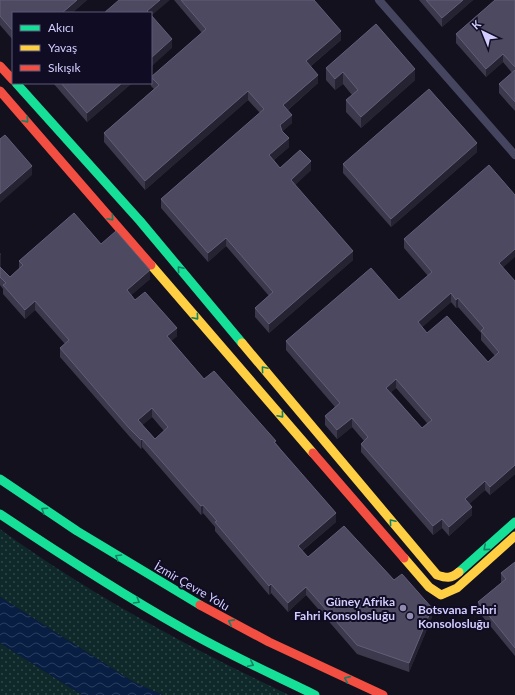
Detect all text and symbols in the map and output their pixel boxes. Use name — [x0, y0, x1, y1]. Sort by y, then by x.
legend — [12, 12, 152, 84]
north arrow — [463, 12, 503, 52]
text: K — [469, 17, 483, 32]
text: Akıcı — [48, 20, 74, 35]
text: Yavaş — [48, 40, 77, 55]
text: Sıkışık — [48, 60, 81, 75]
one-way arrow — [21, 115, 28, 123]
one-way arrow — [106, 214, 113, 221]
one-way arrow — [178, 267, 185, 274]
one-way arrow — [191, 312, 198, 319]
one-way arrow — [261, 366, 268, 373]
one-way arrow — [276, 410, 283, 418]
one-way arrow — [41, 507, 48, 515]
one-way arrow — [390, 519, 397, 527]
one-way arrow — [483, 543, 490, 550]
one-way arrow — [115, 554, 122, 561]
street label: İzmir Çevre Yolu — [152, 558, 232, 614]
place label: Güney Afrika Fahri Konsolosluğu — [294, 594, 395, 623]
one-way arrow — [133, 597, 140, 604]
place label: Botsvana Fahri Konsolosluğu — [418, 602, 497, 631]
marker: Güney Afrika Fahri Konsolosluğu — [398, 603, 408, 613]
marker: Botsvana Fahri Konsolosluğu — [405, 611, 415, 621]
one-way arrow — [228, 619, 235, 627]
one-way arrow — [246, 659, 254, 667]
one-way arrow — [344, 676, 352, 684]

